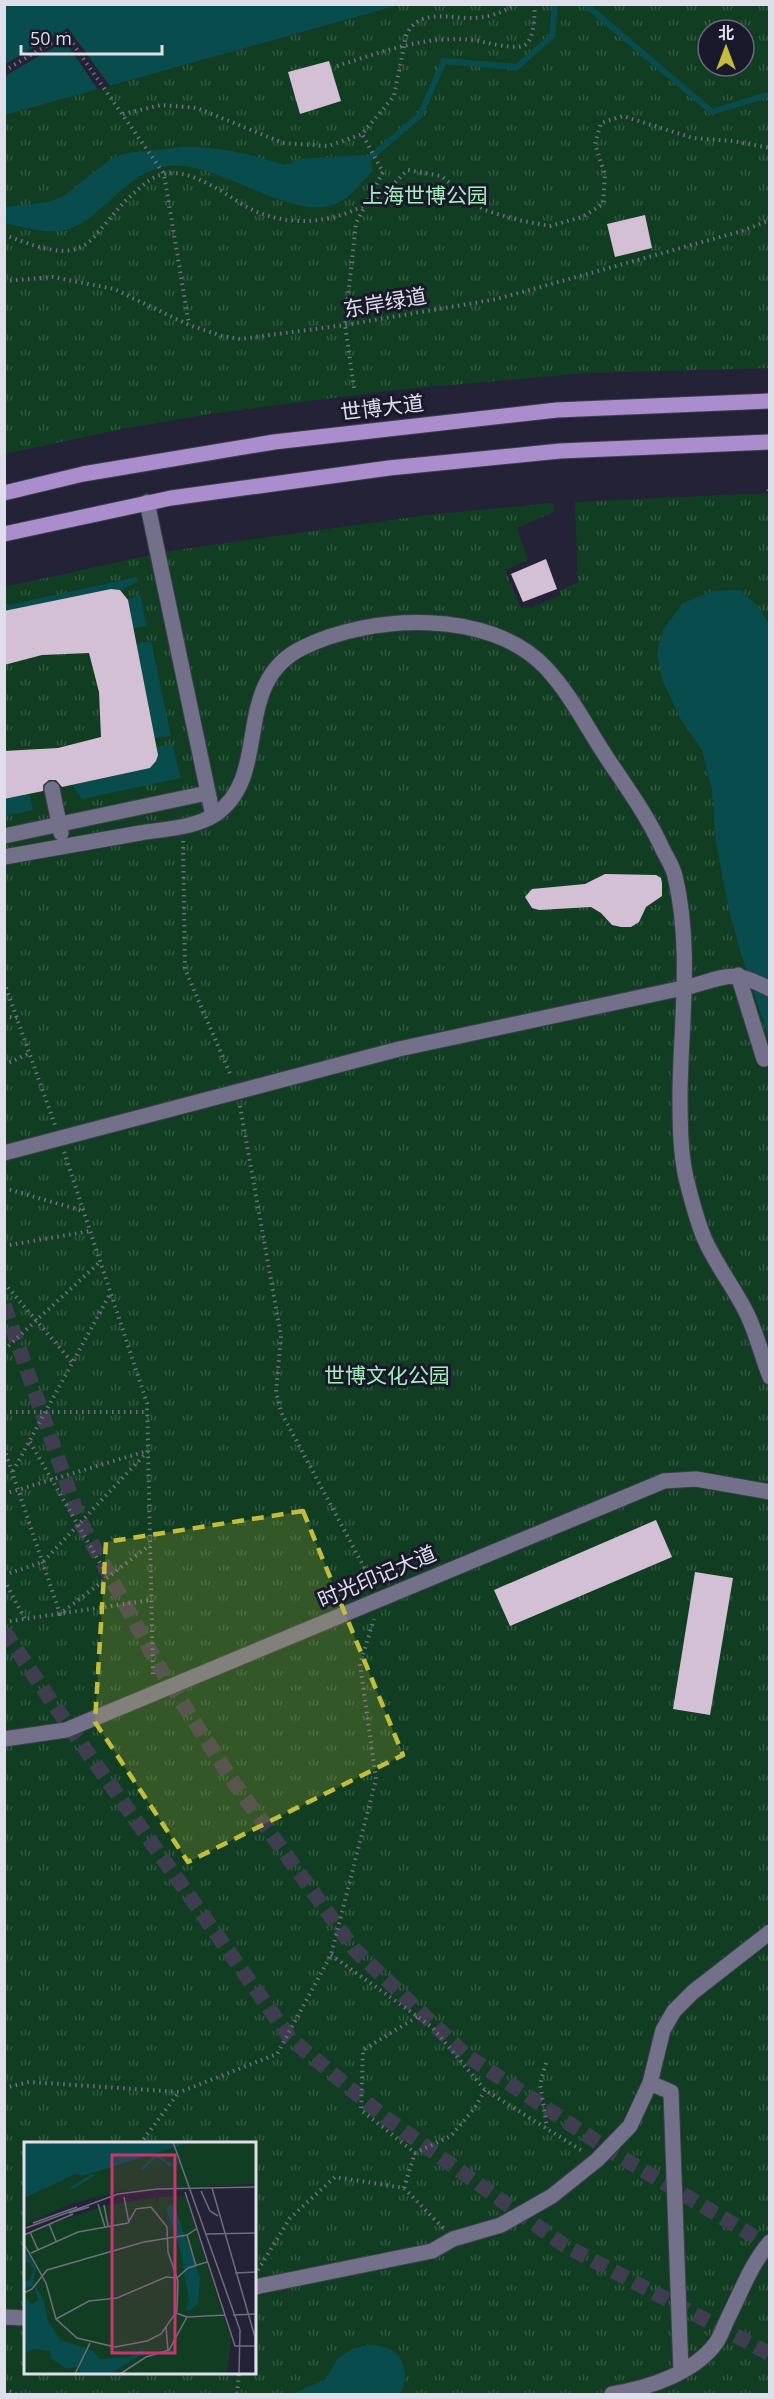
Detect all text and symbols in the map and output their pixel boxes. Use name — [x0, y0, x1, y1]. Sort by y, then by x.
scale bar — [21, 18, 162, 56]
north arrow — [696, 18, 756, 78]
text: 北 — [718, 22, 734, 44]
text: 50 m — [30, 26, 72, 50]
park label: 上海世博公园 — [362, 181, 488, 209]
street label: 东岸绿道 — [341, 281, 429, 323]
street label: 世博大道 — [338, 388, 425, 426]
park label: 世博文化公园 — [324, 1361, 450, 1389]
street label: 时光印记大道 — [313, 1539, 440, 1614]
inset map — [24, 2142, 256, 2375]

